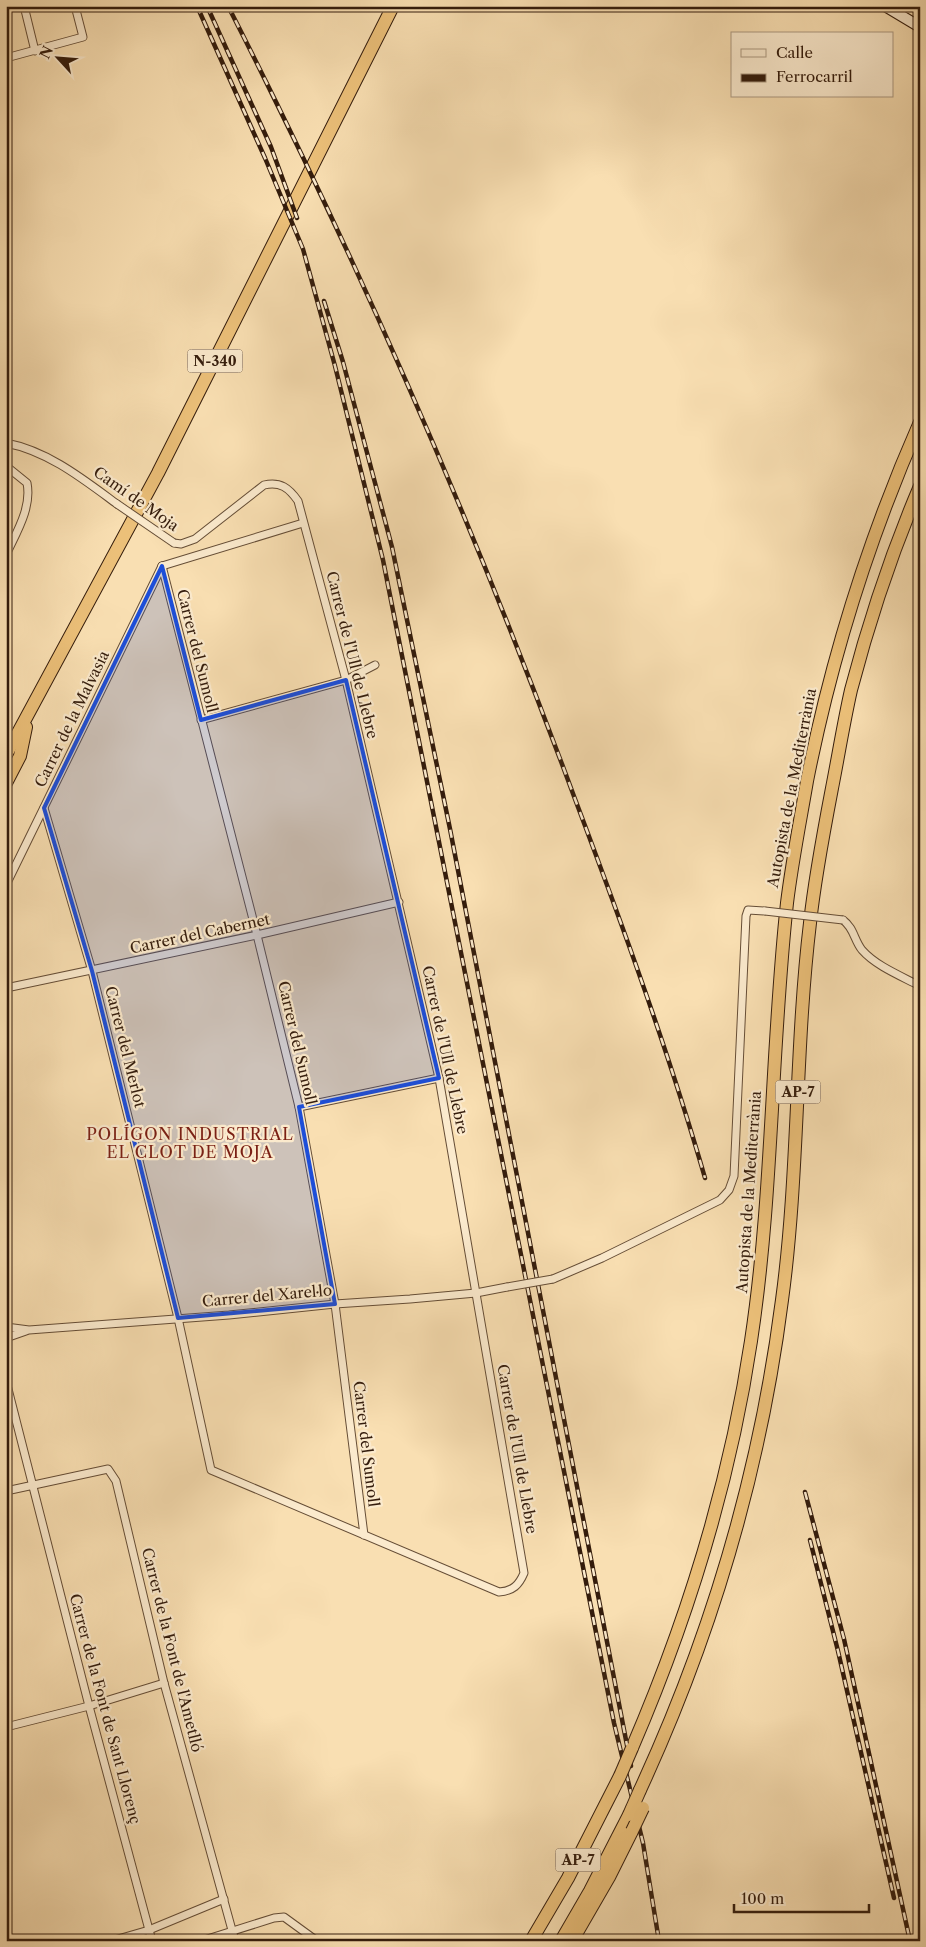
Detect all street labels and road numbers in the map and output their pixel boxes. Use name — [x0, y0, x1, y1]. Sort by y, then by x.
road number: N-340 — [188, 350, 242, 372]
street label: Camí de Moja — [90, 462, 183, 535]
street label: Carrer de l'Ull de Llebre — [322, 569, 382, 741]
street label: Carrer del Sumoll — [173, 587, 222, 715]
street label: Carrer de la Malvasia — [30, 647, 113, 790]
street label: Autopista de la Mediterrània — [763, 687, 820, 890]
street label: Carrer del Cabernet — [128, 909, 272, 958]
street label: Carrer de l'Ull de Llebre — [418, 964, 473, 1136]
street label: Carrer del Sumoll — [274, 979, 321, 1107]
street label: Carrer del Merlot — [101, 984, 150, 1110]
road number: AP-7 — [776, 1080, 820, 1104]
street label: Autopista de la Mediterrània — [732, 1090, 765, 1295]
street label: Carrer del Xarel·lo — [201, 1280, 333, 1311]
street label: Carrer de l'Ull de Llebre — [493, 1363, 542, 1535]
street label: Carrer del Sumoll — [349, 1380, 384, 1508]
street label: Carrer de la Font de l'Ametlló — [138, 1546, 207, 1754]
street label: Carrer de la Font de Sant Llorenç — [66, 1592, 145, 1826]
road number: AP-7 — [556, 1848, 600, 1872]

